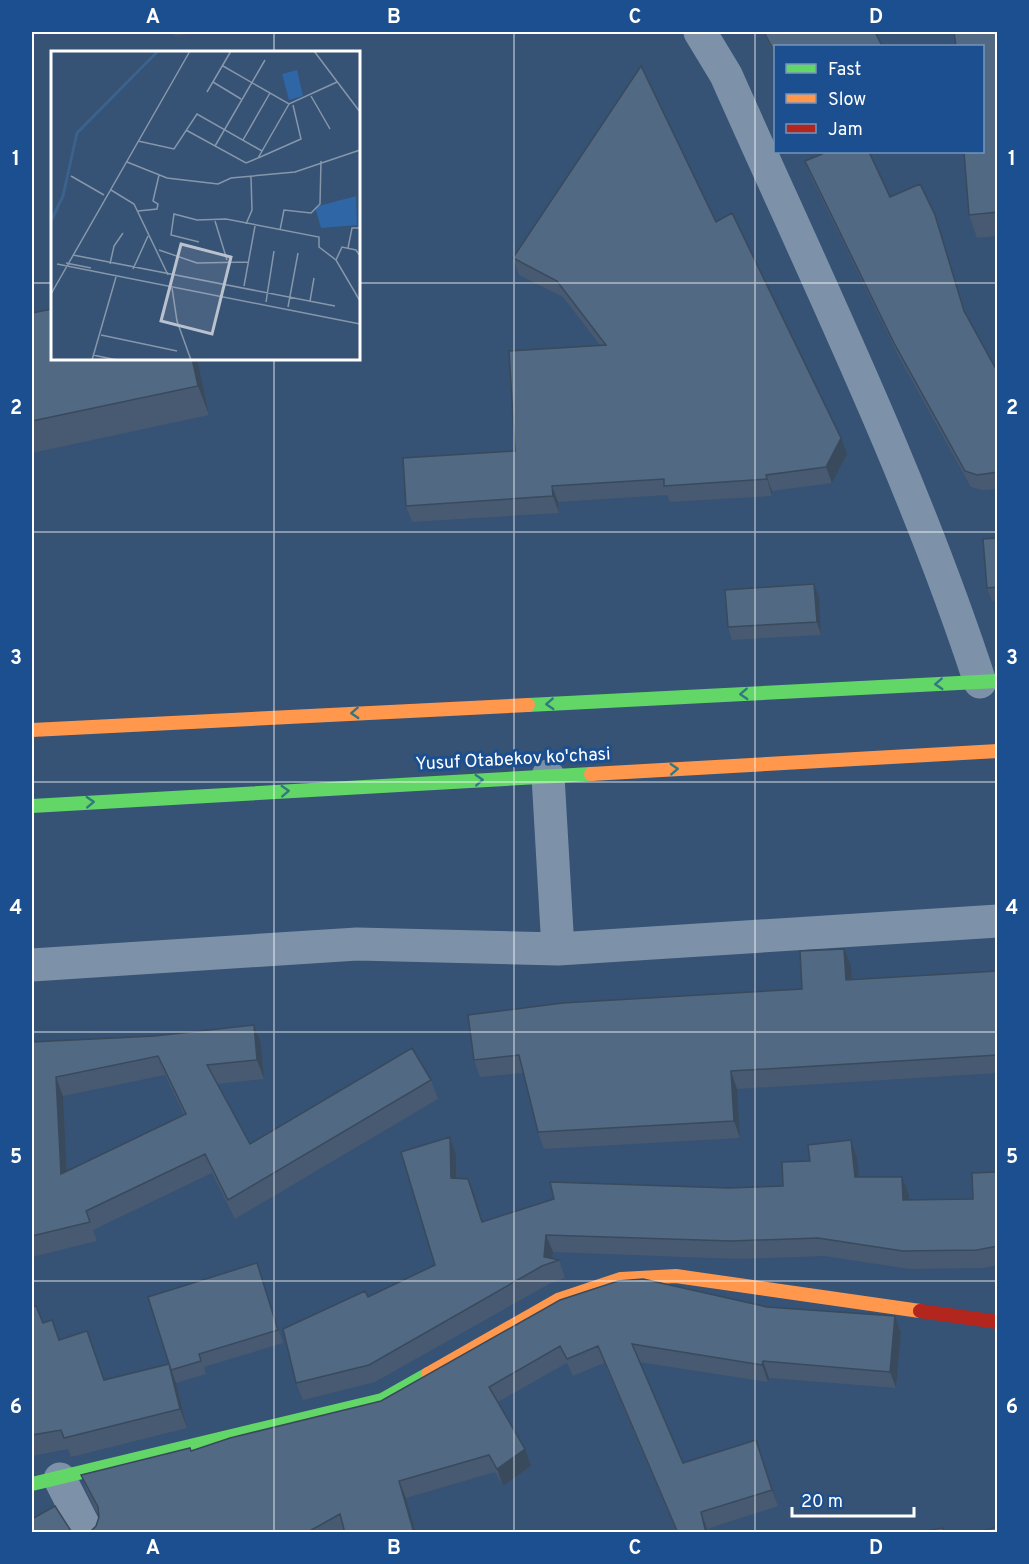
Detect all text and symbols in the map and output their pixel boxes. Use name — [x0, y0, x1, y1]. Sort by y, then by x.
text: A — [146, 5, 160, 31]
text: B — [387, 5, 401, 31]
text: C — [629, 5, 641, 31]
text: D — [869, 5, 883, 31]
legend — [774, 45, 984, 153]
inset map — [51, 51, 360, 360]
text: Fast — [828, 59, 861, 82]
text: Slow — [828, 89, 866, 112]
text: Jam — [828, 119, 863, 142]
text: 1 — [12, 147, 20, 173]
text: 1 — [1008, 147, 1016, 173]
text: 2 — [10, 396, 22, 422]
text: 2 — [1006, 396, 1018, 422]
text: 3 — [10, 646, 22, 672]
text: 3 — [1006, 646, 1018, 672]
one-way arrow — [935, 678, 944, 691]
one-way arrow — [740, 688, 749, 701]
one-way arrow — [545, 697, 554, 710]
one-way arrow — [350, 707, 359, 720]
street label: Yusuf Otabekov ko'chasi — [415, 743, 611, 777]
one-way arrow — [669, 763, 678, 776]
one-way arrow — [475, 774, 484, 787]
one-way arrow — [280, 785, 289, 798]
one-way arrow — [85, 796, 94, 809]
text: 4 — [10, 896, 22, 922]
text: 4 — [1006, 896, 1018, 922]
text: 5 — [10, 1145, 22, 1171]
text: 5 — [1006, 1145, 1018, 1171]
text: 6 — [10, 1395, 22, 1421]
text: 6 — [1006, 1395, 1018, 1421]
scale bar — [792, 1480, 914, 1518]
text: 20 m — [801, 1491, 843, 1514]
text: A — [146, 1536, 160, 1562]
text: B — [387, 1536, 401, 1562]
text: C — [629, 1536, 641, 1562]
text: D — [869, 1536, 883, 1562]

